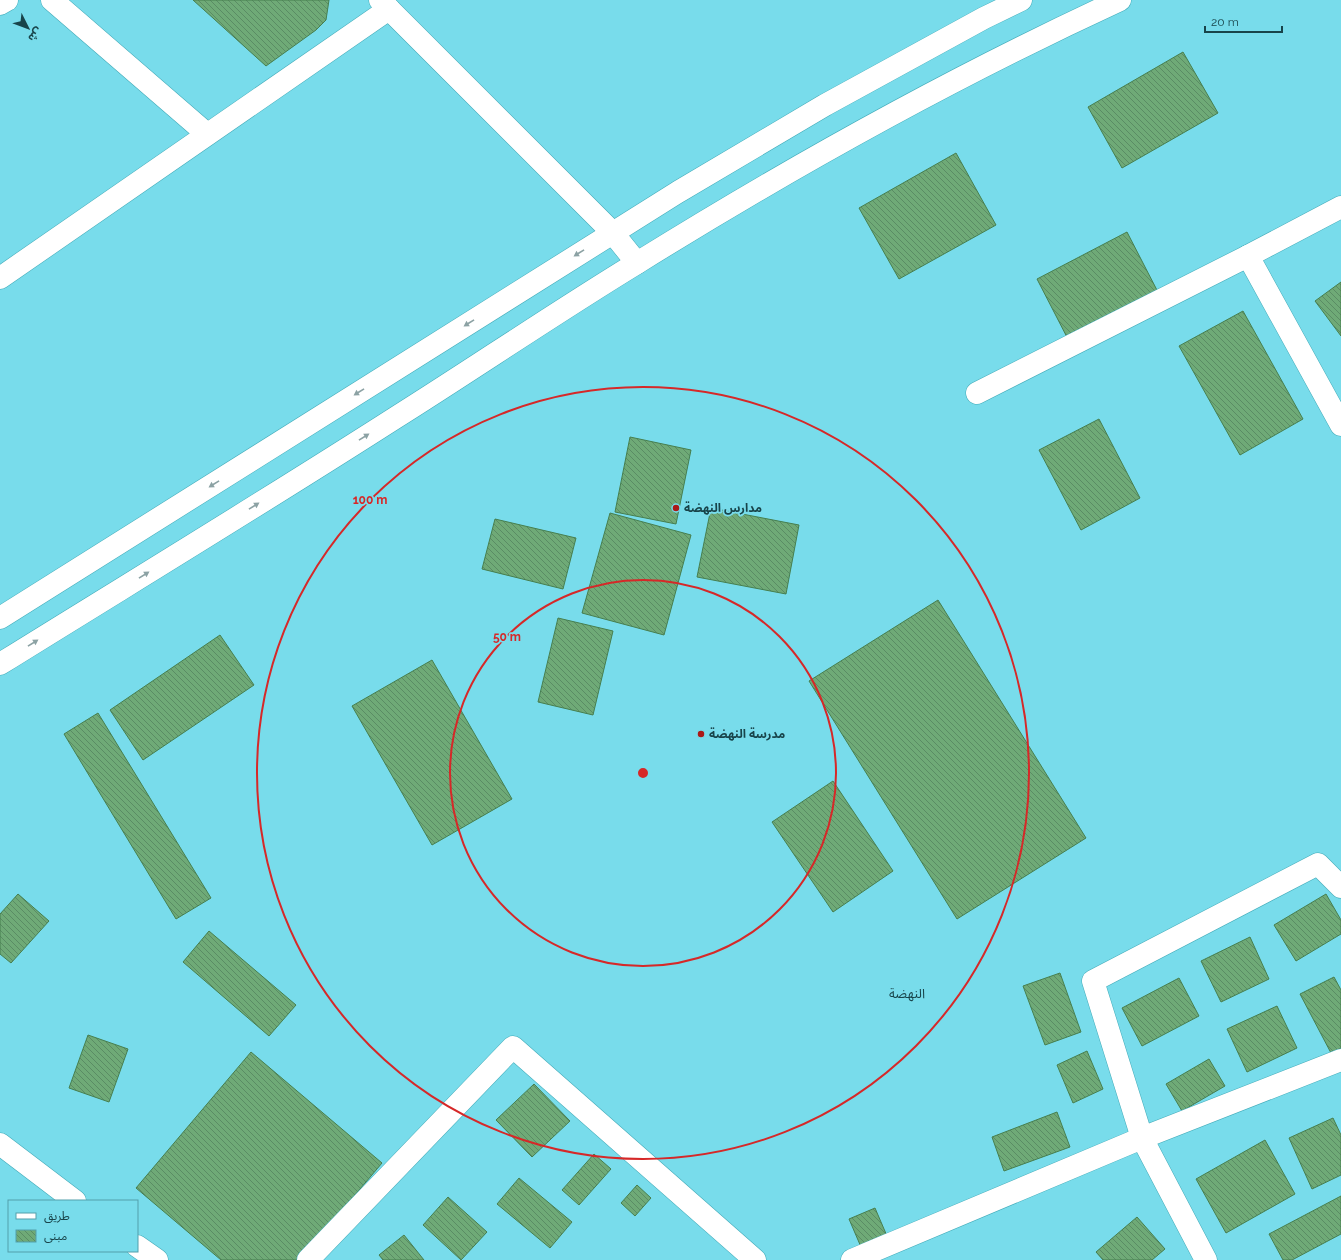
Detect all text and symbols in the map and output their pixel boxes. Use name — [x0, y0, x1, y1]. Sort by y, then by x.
north arrow — [8, 8, 48, 48]
scale bar — [1205, 8, 1282, 34]
text: 20 m — [1211, 15, 1239, 29]
text: ش — [25, 24, 45, 44]
one-way arrow — [574, 249, 584, 257]
one-way arrow — [463, 319, 475, 326]
one-way arrow — [354, 388, 365, 396]
one-way arrow — [358, 434, 370, 441]
one-way arrow — [208, 480, 220, 487]
text: 100 m — [353, 493, 387, 507]
place label: مدارس النهضة — [684, 501, 762, 515]
one-way arrow — [248, 503, 260, 510]
marker: مدارس النهضة — [671, 503, 681, 513]
one-way arrow — [138, 571, 150, 578]
text: 50 m — [493, 630, 521, 644]
one-way arrow — [27, 640, 39, 647]
place label: مدرسة النهضة — [709, 727, 785, 741]
marker: مدرسة النهضة — [696, 729, 706, 739]
centre of rings — [636, 766, 650, 780]
district label: النهضة — [889, 986, 925, 1002]
legend — [8, 1200, 138, 1252]
text: طريق — [44, 1209, 70, 1224]
text: مبنى — [44, 1229, 67, 1243]

